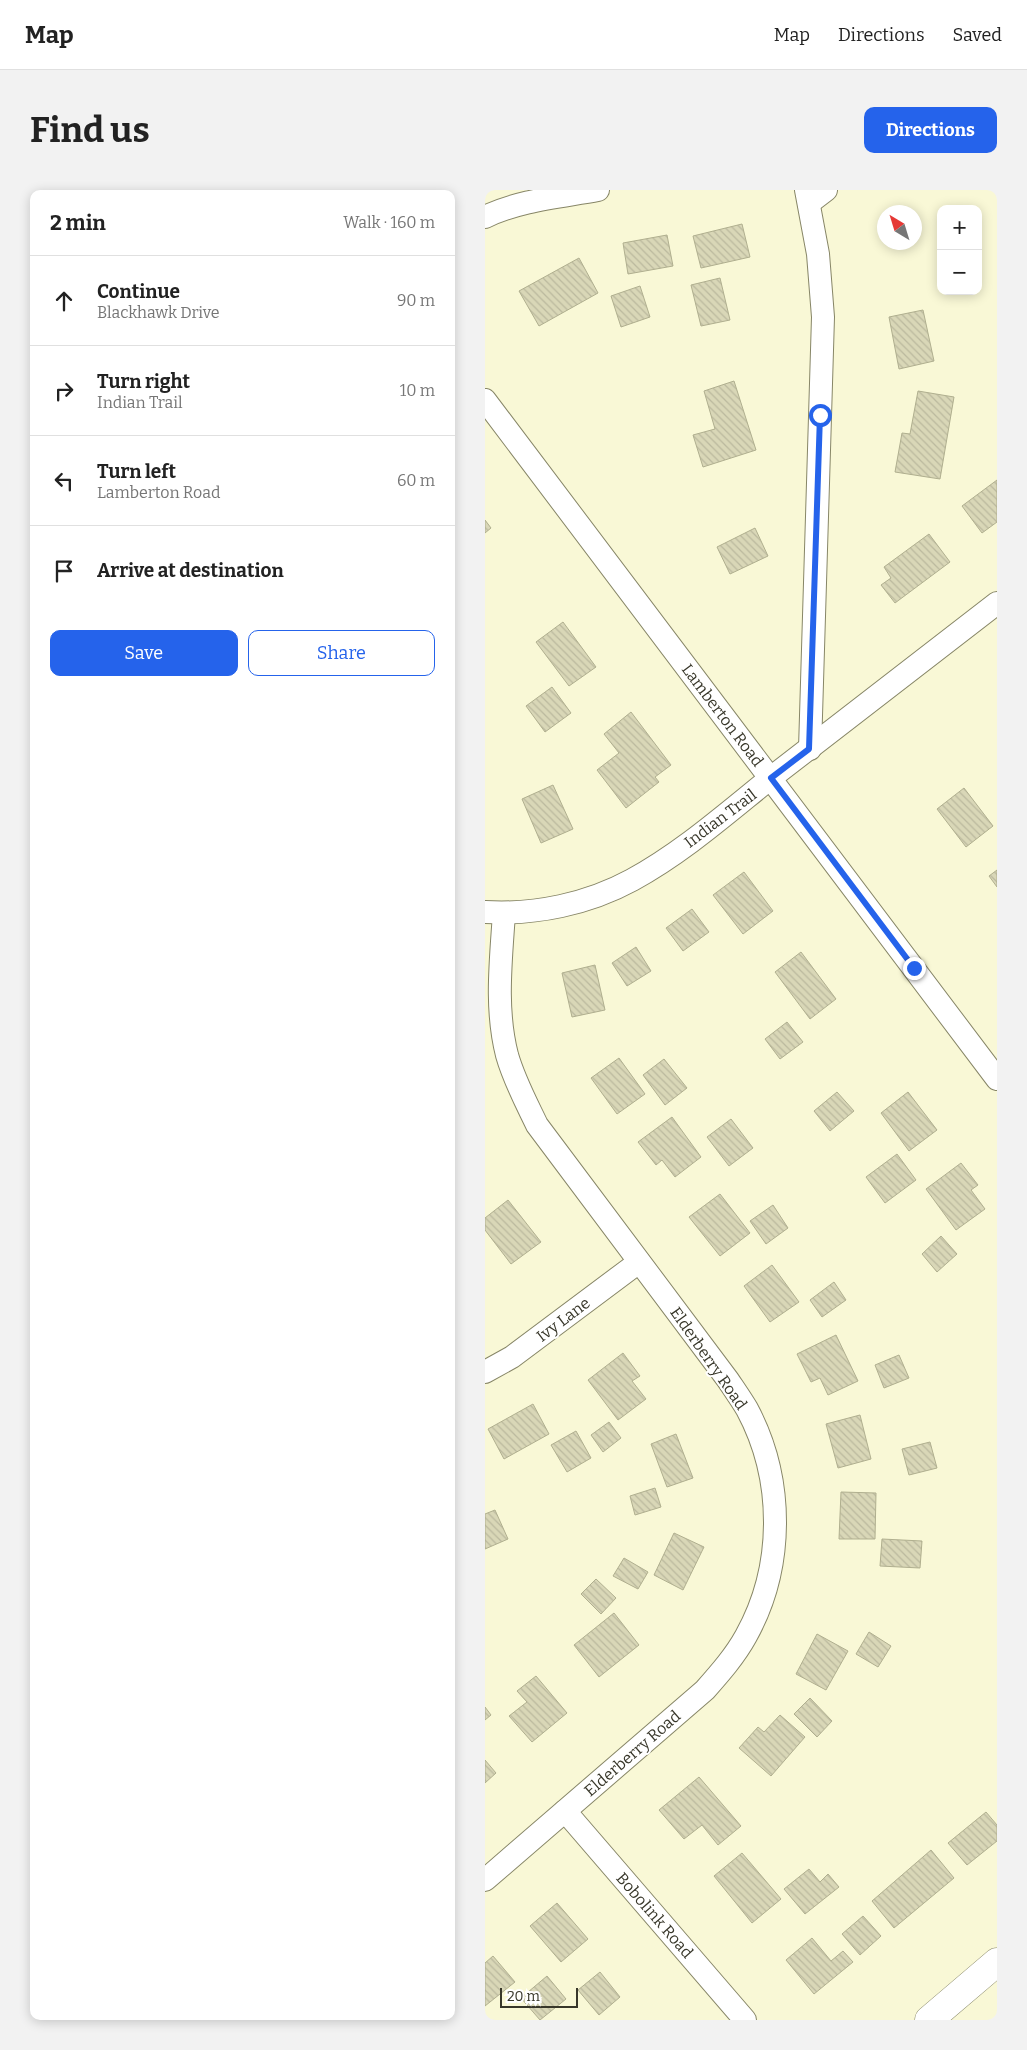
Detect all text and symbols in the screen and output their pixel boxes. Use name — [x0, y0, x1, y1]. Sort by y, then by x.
text: Map — [25, 21, 74, 49]
text: Map — [774, 24, 810, 46]
text: Directions — [838, 24, 925, 46]
text: Saved — [953, 24, 1002, 46]
button: Directions — [864, 107, 997, 153]
text: Find us — [30, 109, 150, 151]
north arrow — [877, 205, 922, 250]
map controls — [937, 205, 982, 295]
button: + — [937, 205, 982, 250]
text: 2 min — [50, 210, 106, 236]
text: Walk · 160 m — [343, 213, 435, 232]
button: − — [937, 250, 982, 295]
text: Continue — [97, 280, 180, 303]
icon: ahead — [50, 287, 78, 315]
text: 90 m — [397, 291, 435, 310]
text: Blackhawk Drive — [97, 303, 220, 322]
text: Turn right — [97, 370, 190, 393]
icon: right — [50, 377, 78, 405]
text: 10 m — [400, 381, 435, 400]
text: Indian Trail — [97, 393, 183, 412]
route start — [809, 404, 832, 427]
text: Turn left — [97, 460, 176, 483]
icon: left — [50, 467, 78, 495]
text: 60 m — [397, 471, 435, 490]
text: Lamberton Road — [97, 483, 220, 502]
icon: arrive — [50, 557, 78, 585]
text: Arrive at destination — [97, 559, 284, 582]
button: Save — [50, 630, 238, 676]
button: Share — [248, 630, 435, 676]
street label: Lamberton Road — [678, 660, 768, 771]
street label: Indian Trail — [680, 785, 760, 852]
route end — [903, 957, 926, 980]
street label: Ivy Lane — [533, 1293, 594, 1346]
street label: Elderberry Road — [666, 1303, 751, 1414]
street label: Elderberry Road — [580, 1706, 685, 1800]
street label: Bobolink Road — [612, 1869, 697, 1962]
scale bar — [500, 1985, 577, 2008]
text: 20 m — [507, 1988, 540, 2005]

